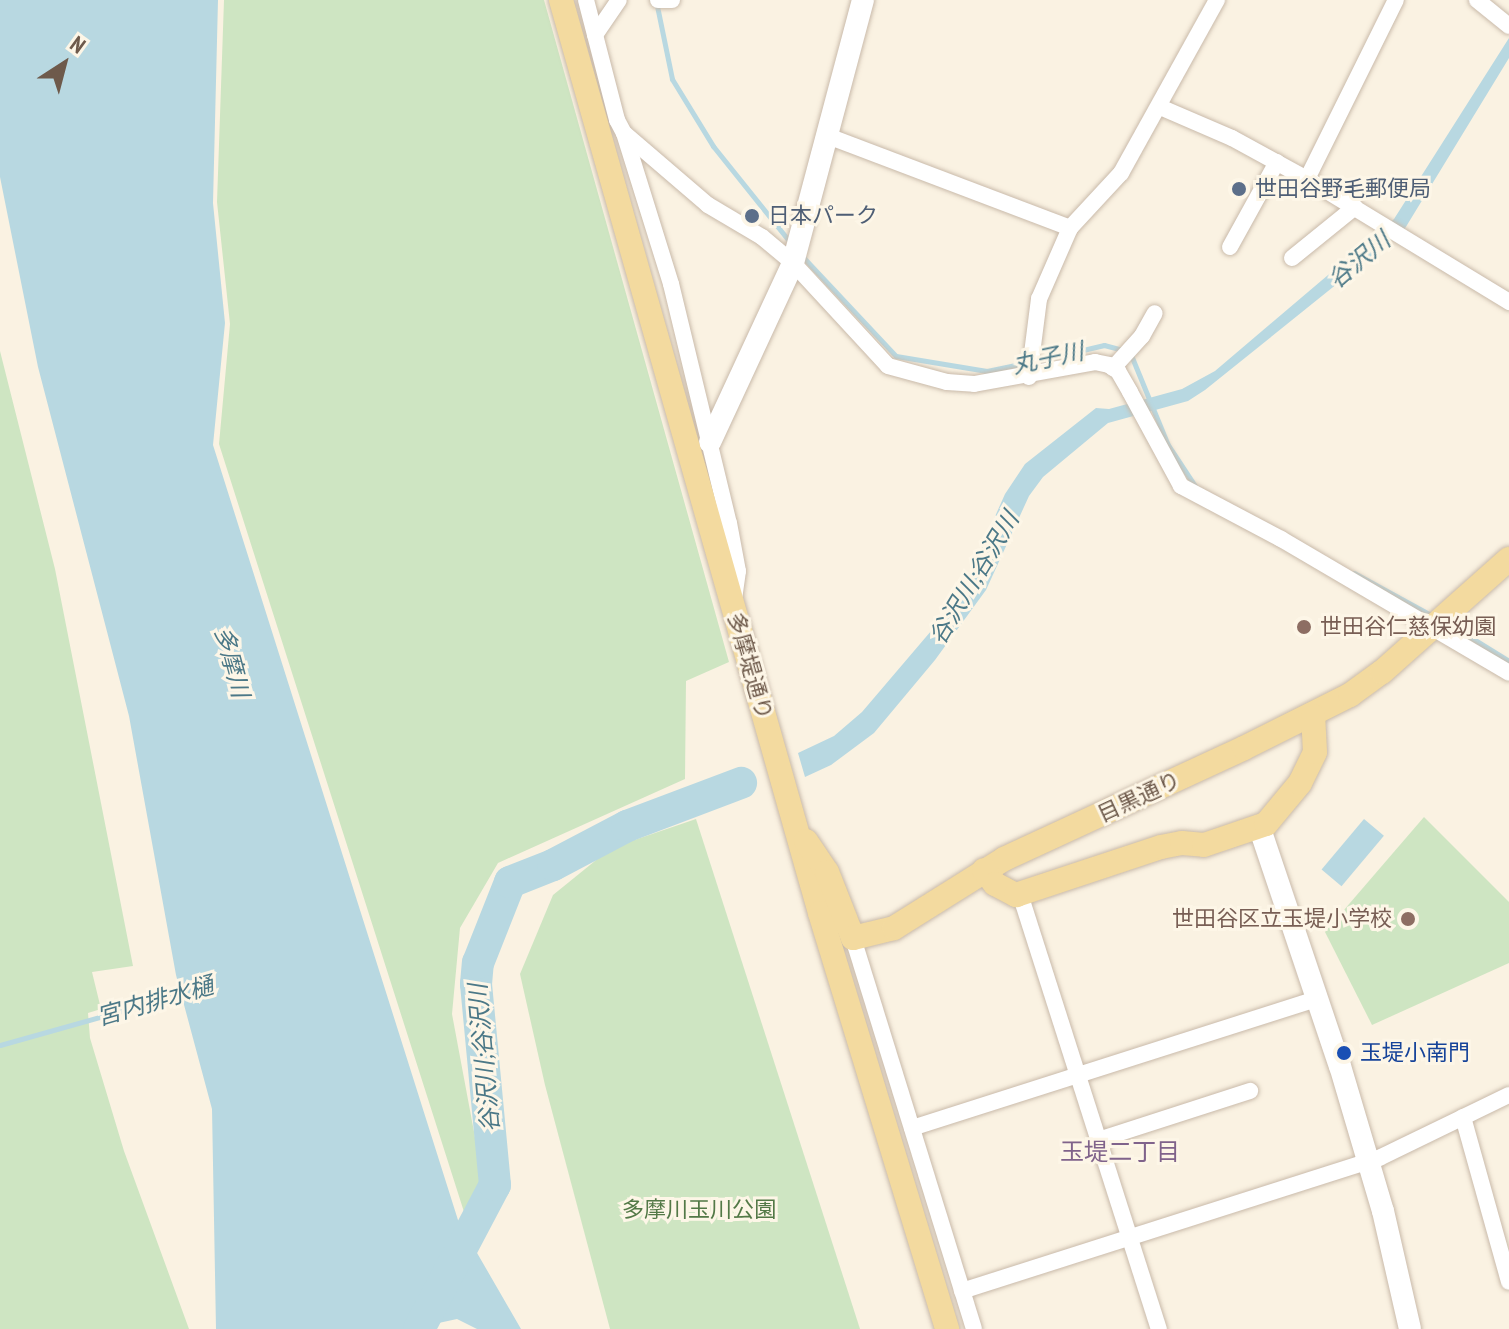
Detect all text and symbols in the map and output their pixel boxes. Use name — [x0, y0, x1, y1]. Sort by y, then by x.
north arrow — [24, 24, 104, 104]
text: N — [65, 30, 91, 59]
place label: 世田谷野毛郵便局 — [1255, 176, 1431, 202]
marker: 世田谷野毛郵便局 — [1230, 180, 1248, 198]
place label: 日本パーク — [768, 203, 878, 229]
marker: 日本パーク — [743, 207, 761, 225]
water label: 谷沢川 — [1322, 226, 1396, 294]
water label: 丸子川 — [1010, 336, 1086, 380]
water label: 谷沢川;谷沢川 — [923, 507, 1025, 649]
street label: 多摩堤通り — [722, 609, 778, 723]
place label: 世田谷仁慈保幼園 — [1320, 614, 1496, 640]
marker: 世田谷仁慈保幼園 — [1295, 618, 1313, 636]
water label: 多摩川 — [209, 623, 255, 701]
street label: 目黒通り — [1094, 766, 1184, 828]
place label: 世田谷区立玉堤小学校 — [1172, 906, 1392, 932]
marker: 世田谷区立玉堤小学校 — [1399, 910, 1417, 928]
water label: 宮内排水樋 — [93, 971, 217, 1031]
water label: 谷沢川;谷沢川 — [463, 982, 505, 1134]
place label: 玉堤小南門 — [1360, 1040, 1470, 1066]
marker: 玉堤小南門 — [1335, 1044, 1353, 1062]
district label: 玉堤二丁目 — [1060, 1138, 1180, 1166]
park label: 多摩川玉川公園 — [622, 1197, 776, 1223]

